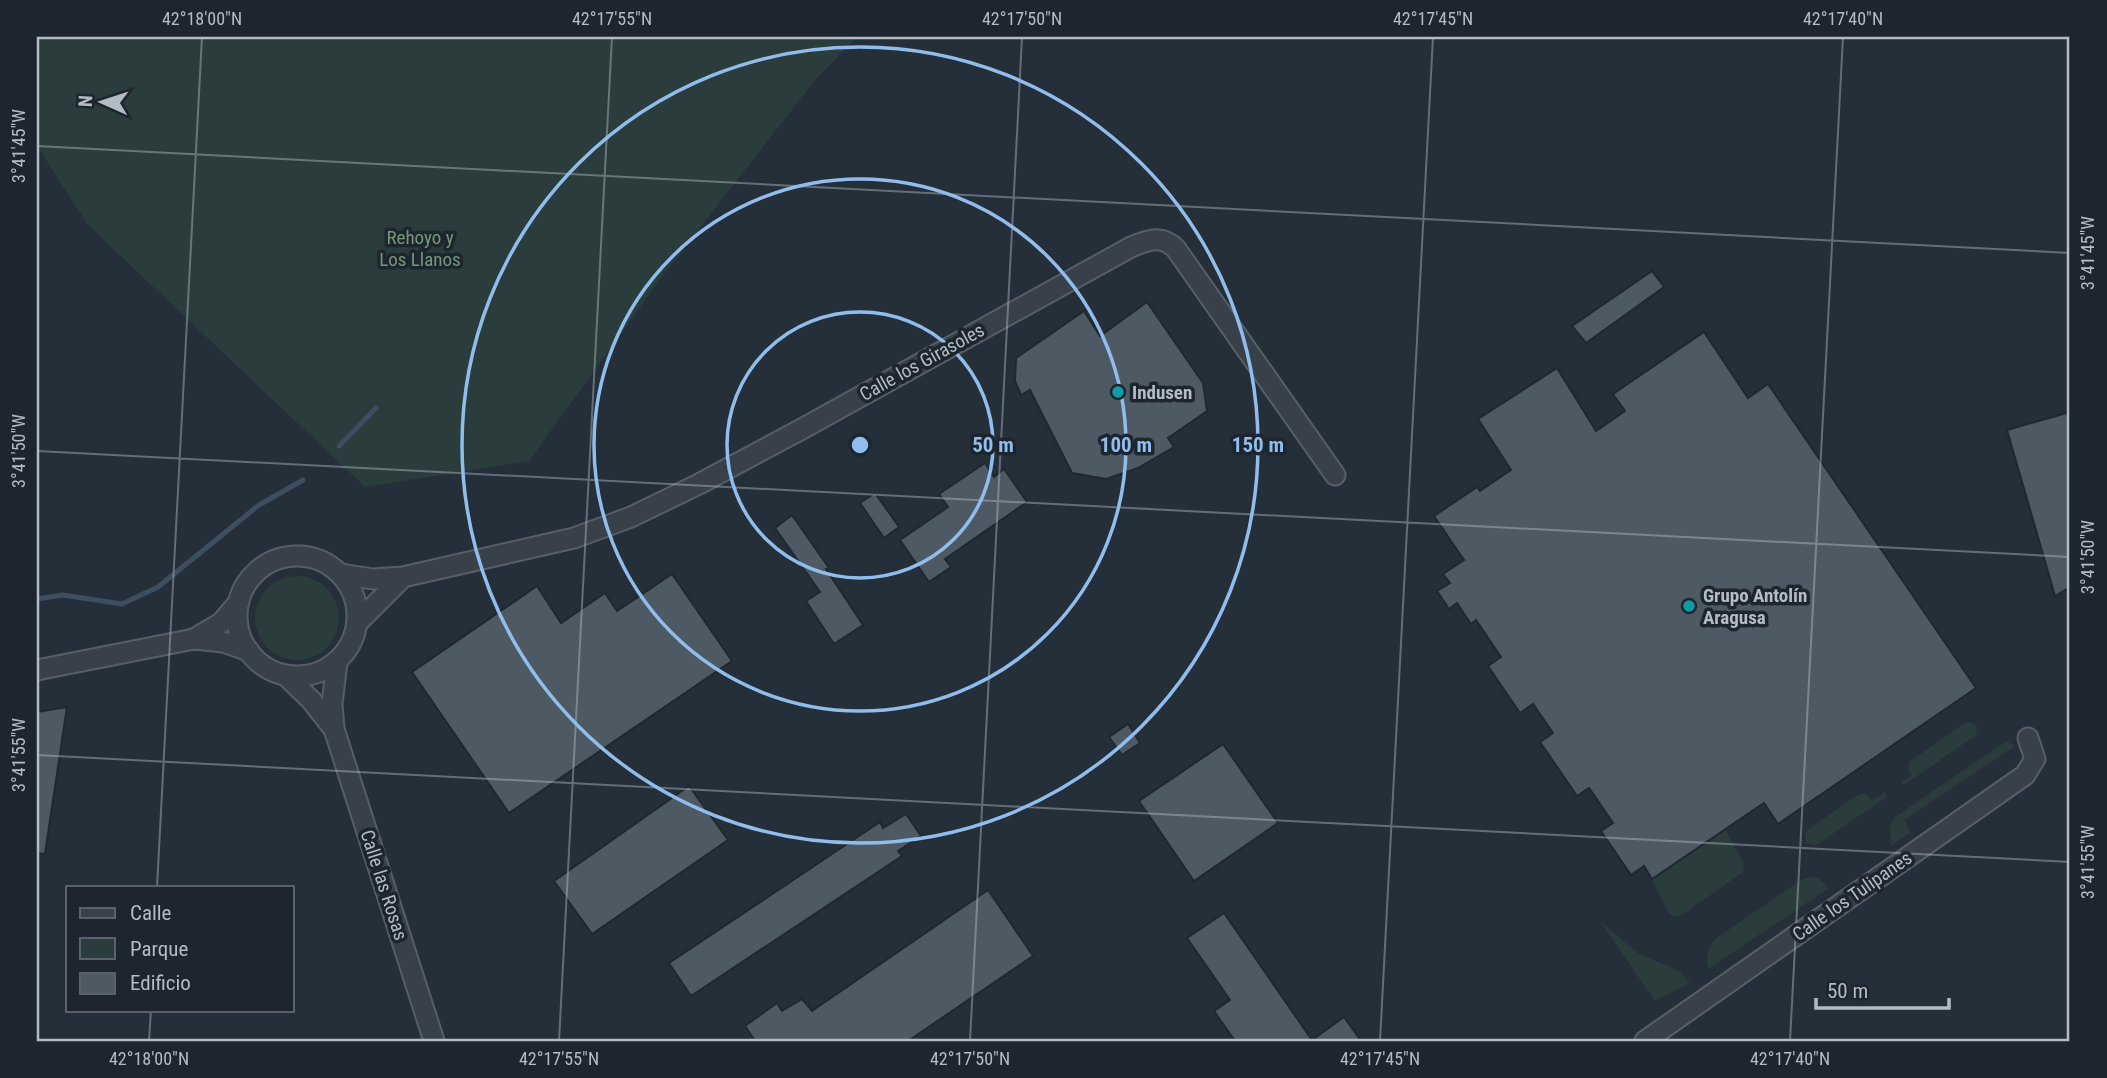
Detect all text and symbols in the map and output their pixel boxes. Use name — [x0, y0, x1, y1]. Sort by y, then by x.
text: 42°18'00"N — [162, 8, 242, 29]
text: 42°17'55"N — [572, 8, 652, 29]
text: 42°17'50"N — [982, 8, 1062, 29]
text: 42°17'45"N — [1393, 8, 1473, 29]
text: 42°17'40"N — [1803, 8, 1883, 29]
north arrow — [66, 66, 136, 136]
text: N — [74, 95, 97, 108]
text: 3°41'45"W — [8, 109, 29, 183]
text: 3°41'45"W — [2077, 216, 2098, 290]
park label: Rehoyo y Los Llanos — [379, 226, 461, 271]
street label: Calle los Girasoles — [856, 318, 988, 406]
place label: Indusen — [1132, 381, 1192, 404]
marker: Indusen — [1110, 384, 1126, 400]
text: 3°41'50"W — [8, 414, 29, 488]
centre of rings — [848, 433, 872, 457]
text: 50 m — [972, 433, 1014, 457]
text: 100 m — [1100, 433, 1152, 457]
text: 150 m — [1232, 433, 1284, 457]
text: 3°41'50"W — [2077, 520, 2098, 594]
place label: Grupo Antolín Aragusa — [1703, 584, 1807, 629]
marker: Grupo Antolín Aragusa — [1681, 598, 1697, 614]
text: 3°41'55"W — [8, 718, 29, 792]
text: 3°41'55"W — [2077, 825, 2098, 899]
street label: Calle las Rosas — [355, 827, 413, 943]
street label: Calle los Tulipanes — [1788, 846, 1916, 946]
legend — [66, 886, 294, 1012]
text: Calle — [130, 901, 172, 925]
text: Parque — [130, 937, 188, 961]
scale bar — [1816, 966, 1950, 1010]
text: Edificio — [130, 971, 191, 995]
text: 50 m — [1827, 979, 1868, 1003]
text: 42°18'00"N — [109, 1048, 189, 1069]
text: 42°17'55"N — [519, 1048, 599, 1069]
text: 42°17'50"N — [930, 1048, 1010, 1069]
text: 42°17'45"N — [1340, 1048, 1420, 1069]
text: 42°17'40"N — [1750, 1048, 1830, 1069]

